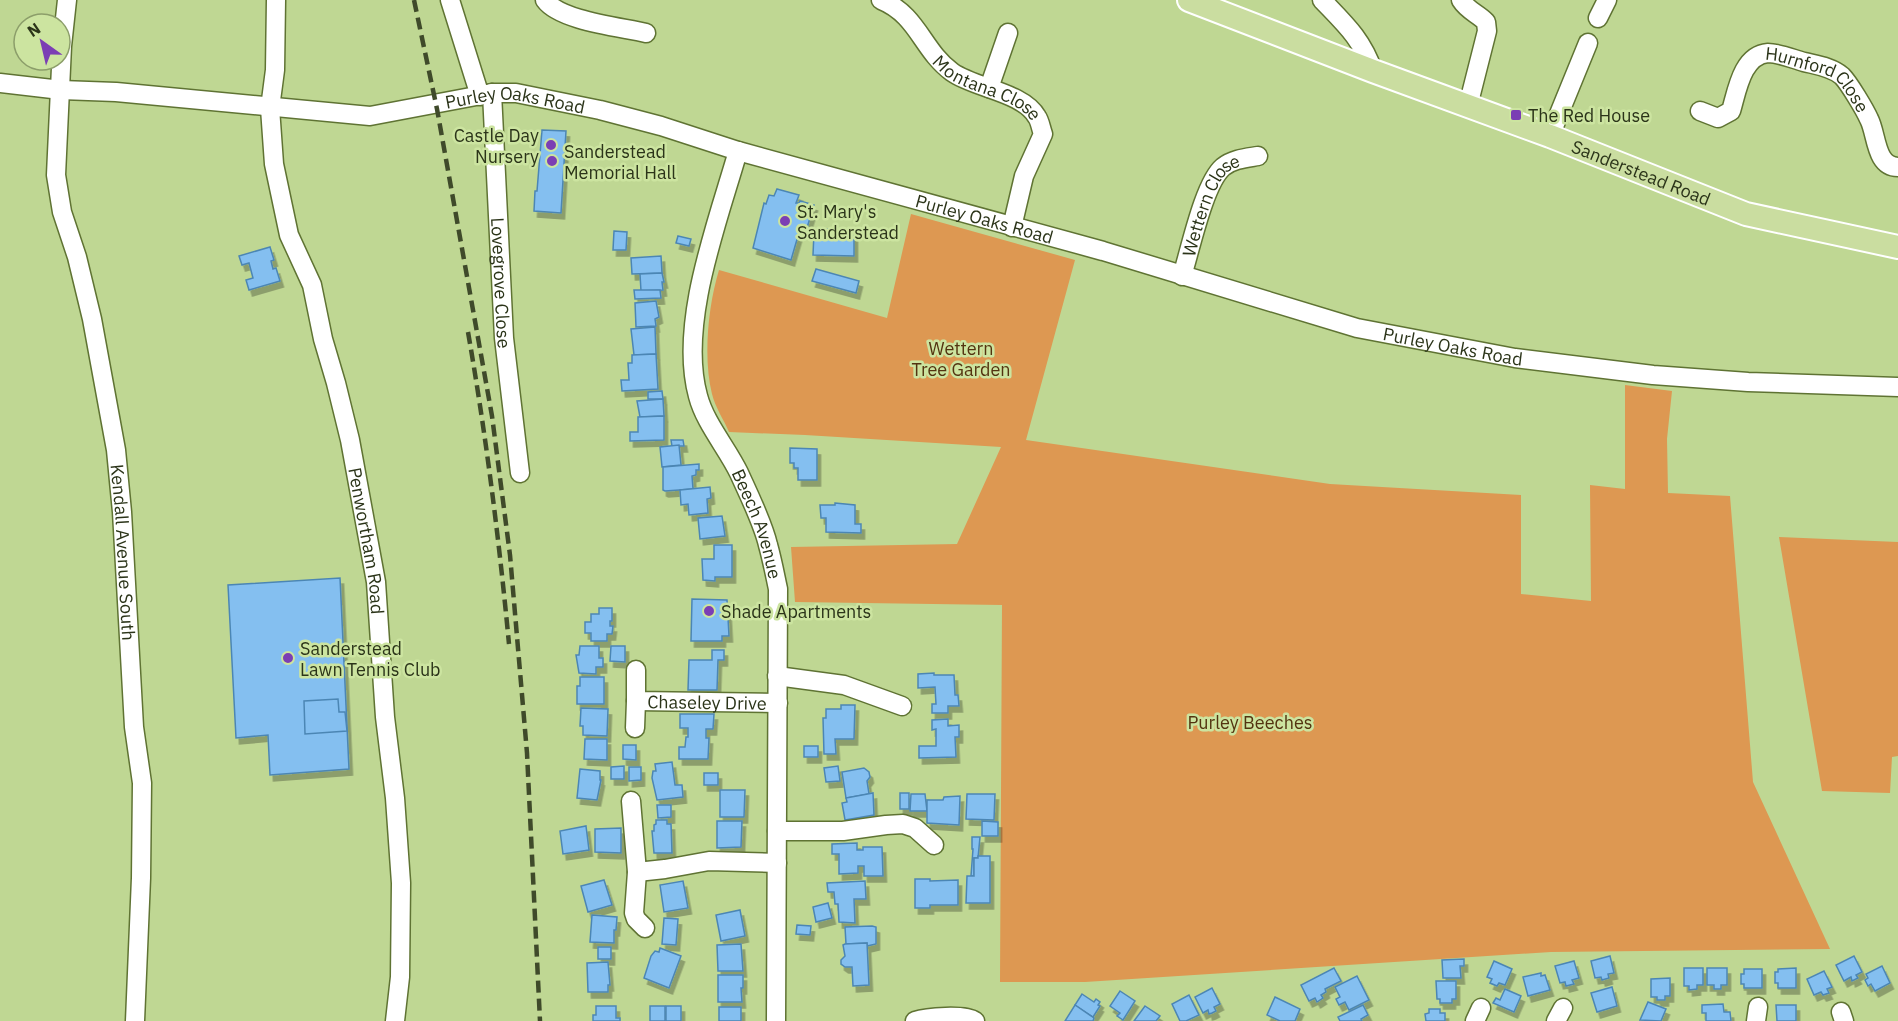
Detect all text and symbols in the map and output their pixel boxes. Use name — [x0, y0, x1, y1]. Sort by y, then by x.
north arrow — [12, 12, 72, 72]
text: N — [23, 18, 44, 41]
street label: Hurnford Close — [1764, 41, 1875, 116]
street label: Montana Close — [928, 50, 1047, 125]
street label: Purley Oaks Road — [443, 81, 587, 118]
place label: The Red House — [1528, 104, 1650, 127]
marker: The Red House — [1509, 108, 1523, 122]
place label: Castle Day Nursery — [454, 124, 539, 168]
street label: Sanderstead Road — [1568, 134, 1714, 210]
marker: Castle Day Nursery — [544, 138, 558, 152]
place label: Sanderstead Memorial Hall — [564, 140, 676, 184]
street label: Wettern Close — [1177, 148, 1243, 259]
marker: Sanderstead Memorial Hall — [545, 154, 559, 168]
street label: Purley Oaks Road — [913, 189, 1056, 248]
place label: St. Mary's Sanderstead — [797, 200, 899, 244]
marker: St. Mary's Sanderstead — [778, 214, 792, 228]
street label: Lovegrove Close — [487, 217, 517, 350]
street label: Purley Oaks Road — [1381, 322, 1524, 370]
park label: Wettern Tree Garden — [911, 337, 1011, 381]
street label: Kendall Avenue South — [106, 463, 141, 641]
street label: Penwortham Road — [344, 465, 390, 615]
street label: Beech Avenue — [727, 465, 787, 581]
place label: Shade Apartments — [721, 600, 871, 623]
marker: Shade Apartments — [702, 604, 716, 618]
place label: Sanderstead Lawn Tennis Club — [300, 637, 441, 681]
marker: Sanderstead Lawn Tennis Club — [281, 651, 295, 665]
street label: Chaseley Drive — [647, 690, 767, 714]
park label: Purley Beeches — [1187, 711, 1313, 734]

